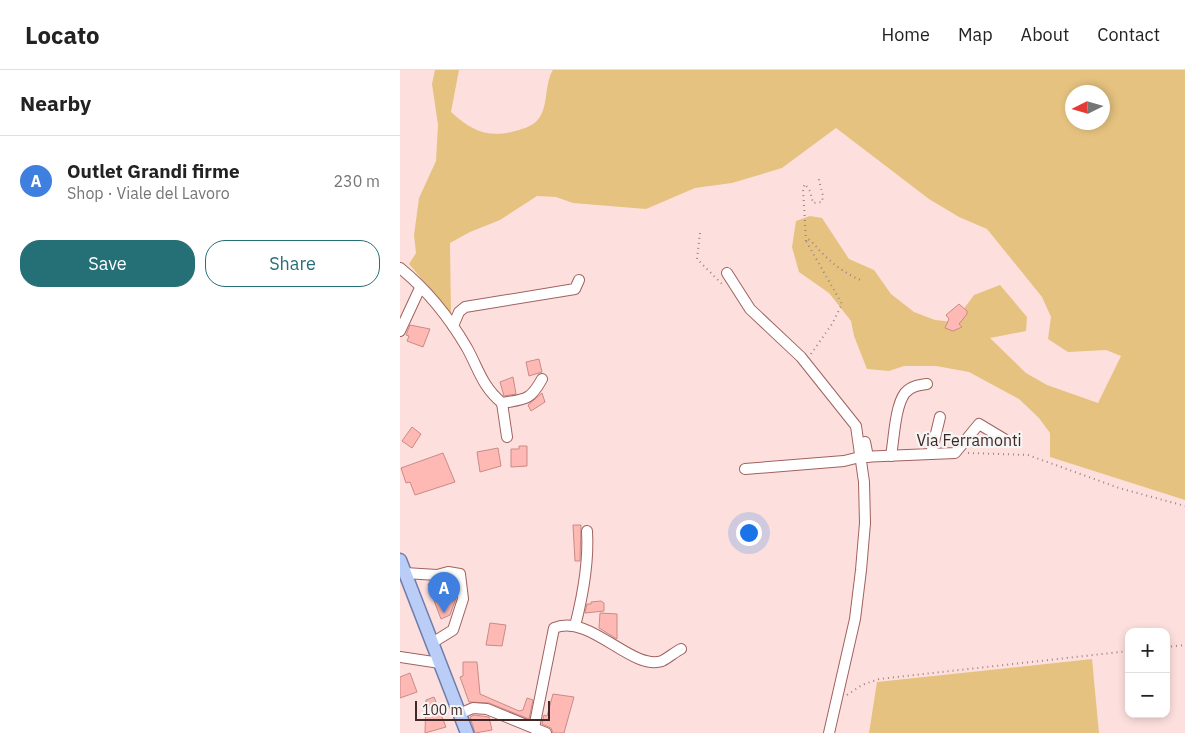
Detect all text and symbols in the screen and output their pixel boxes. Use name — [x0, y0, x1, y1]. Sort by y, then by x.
text: Locato — [25, 19, 100, 51]
text: Home — [882, 23, 930, 46]
text: Map — [958, 23, 993, 46]
text: About — [1021, 23, 1069, 46]
text: Contact — [1097, 23, 1160, 46]
north arrow — [1065, 85, 1110, 130]
text: Nearby — [20, 89, 91, 117]
text: Outlet Grandi firme — [67, 159, 240, 183]
text: A — [31, 171, 41, 191]
text: 230 m — [333, 171, 380, 191]
text: Shop · Viale del Lavoro — [67, 183, 230, 203]
button: Save — [20, 240, 195, 287]
button: Share — [205, 240, 380, 287]
street label: Via Ferramonti — [916, 430, 1022, 450]
your location — [736, 520, 762, 546]
pin: A — [428, 572, 460, 613]
map controls — [1125, 628, 1170, 718]
button: + — [1125, 628, 1170, 673]
button: − — [1125, 673, 1170, 718]
scale bar — [415, 698, 550, 721]
text: 100 m — [422, 701, 463, 719]

